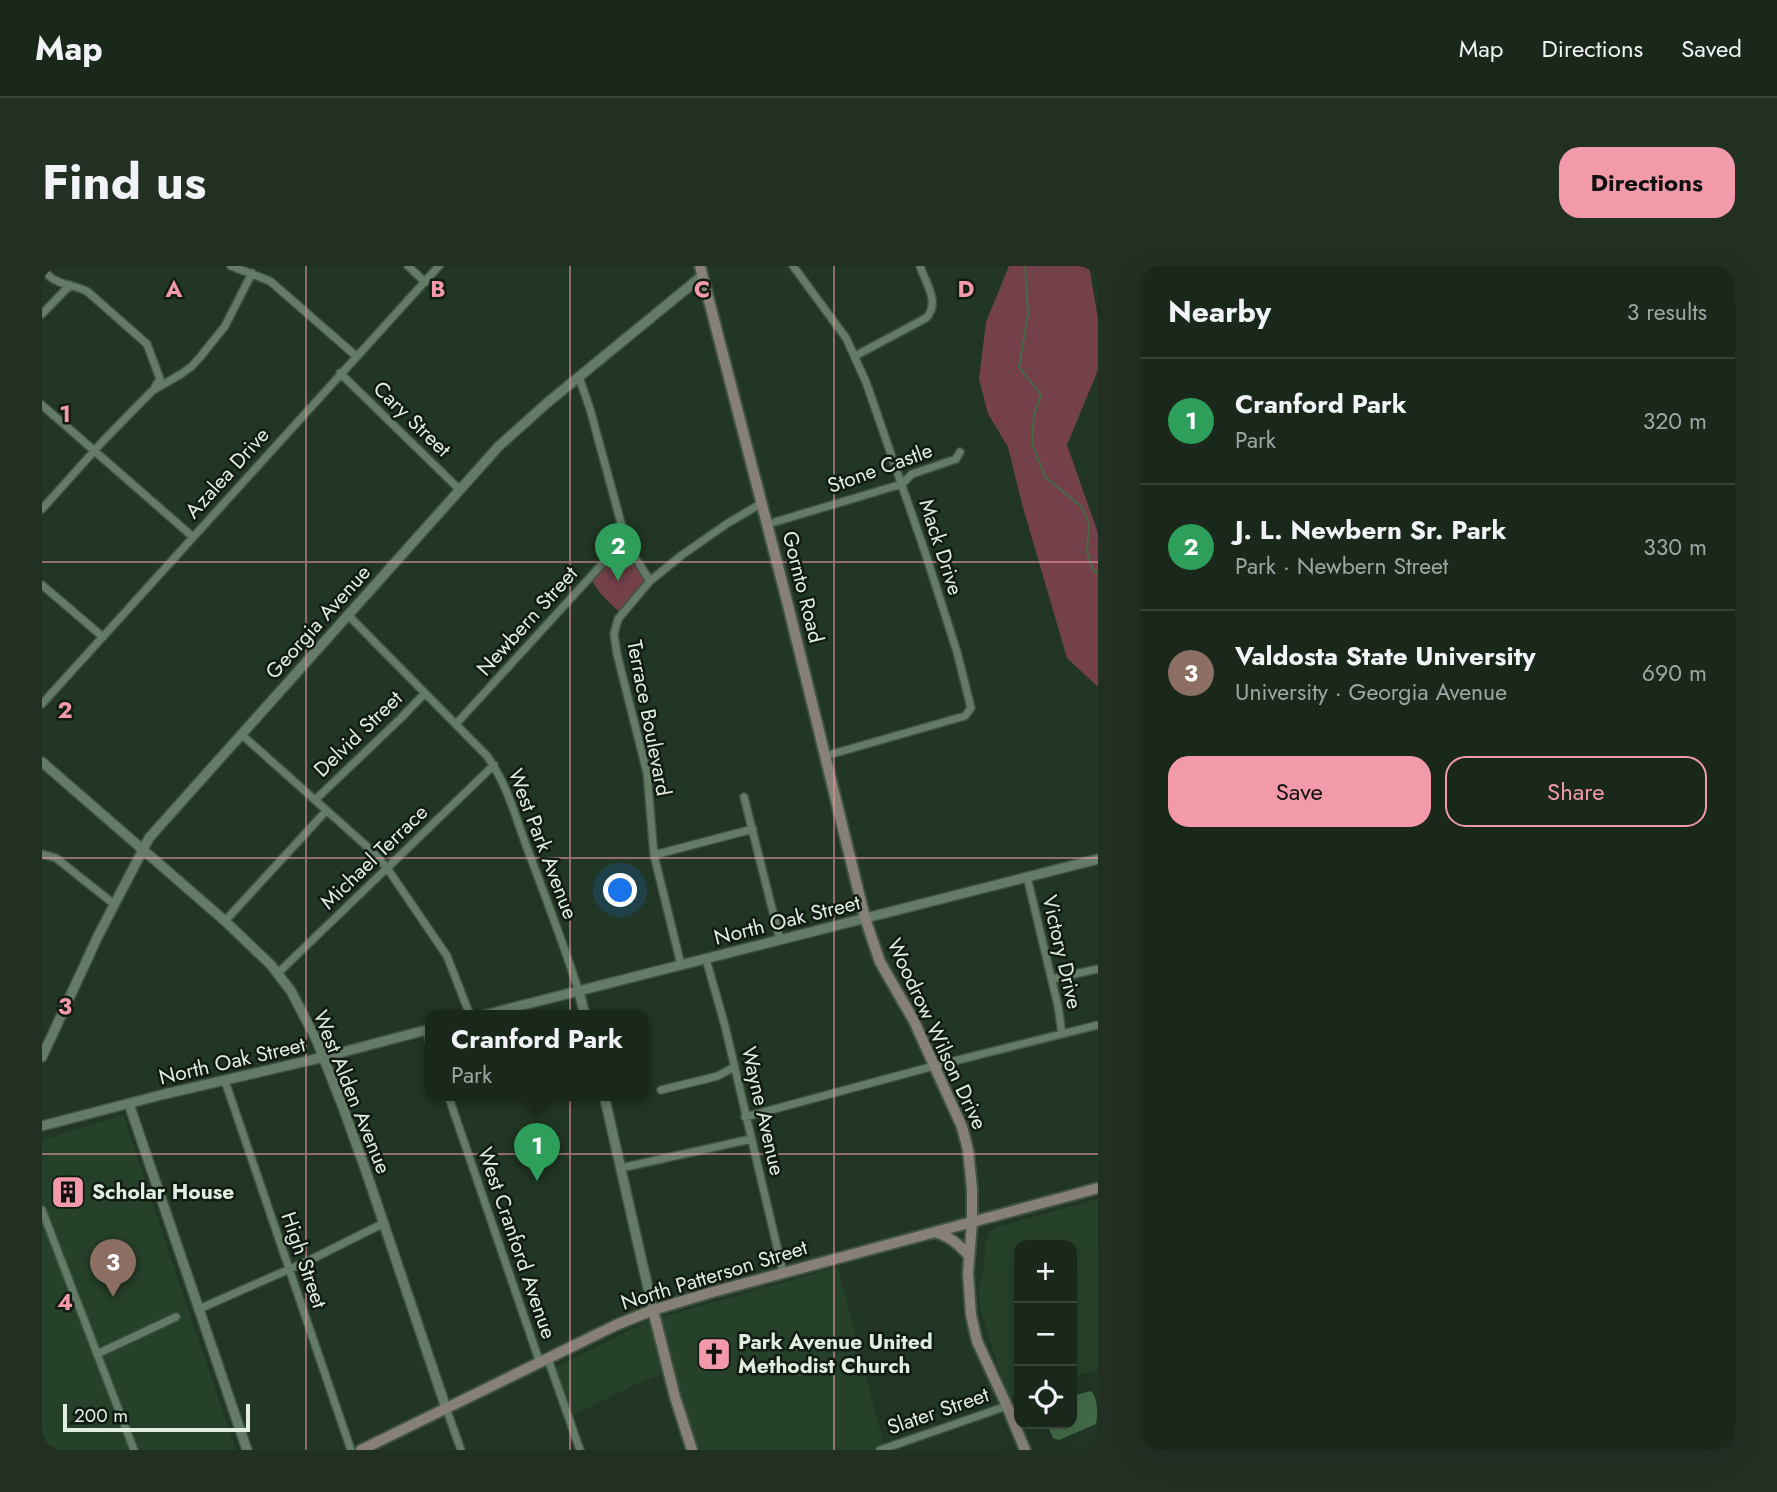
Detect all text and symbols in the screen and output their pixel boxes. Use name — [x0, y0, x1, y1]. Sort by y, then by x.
text: Map — [35, 25, 103, 72]
text: Map — [1459, 31, 1504, 66]
text: Directions — [1542, 31, 1643, 66]
text: Saved — [1681, 31, 1742, 66]
text: Find us — [42, 147, 206, 217]
button: Directions — [1559, 147, 1735, 218]
text: A — [165, 272, 183, 306]
text: B — [430, 272, 446, 306]
text: C — [694, 272, 710, 306]
text: D — [958, 272, 975, 306]
text: Nearby — [1168, 290, 1271, 333]
text: 3 results — [1627, 295, 1707, 329]
street label: Cary Street — [366, 374, 458, 464]
text: Cranford Park — [1235, 385, 1407, 423]
text: 1 — [59, 397, 71, 431]
text: 1 — [1185, 404, 1197, 438]
text: 320 m — [1643, 404, 1707, 438]
street label: Azalea Drive — [178, 421, 276, 525]
text: Park — [1235, 423, 1276, 457]
street label: Stone Castle — [823, 435, 937, 501]
street label: Mack Drive — [911, 495, 971, 599]
text: J. L. Newbern Sr. Park — [1235, 511, 1506, 549]
pin: 2 — [595, 523, 641, 581]
street label: Gornto Road — [775, 528, 831, 646]
text: 2 — [1183, 530, 1199, 564]
text: 330 m — [1643, 530, 1707, 564]
text: Park · Newbern Street — [1235, 549, 1448, 583]
street label: Georgia Avenue — [258, 558, 378, 686]
street label: Newbern Street — [470, 560, 584, 682]
street label: Terrace Boulevard — [619, 637, 679, 799]
text: Valdosta State University — [1235, 637, 1535, 675]
text: 3 — [1184, 656, 1198, 690]
text: 690 m — [1642, 656, 1707, 690]
text: University · Georgia Avenue — [1235, 675, 1507, 709]
street label: Delvid Street — [307, 684, 409, 784]
text: 2 — [57, 693, 73, 727]
button: Save — [1168, 756, 1431, 827]
button: Share — [1445, 756, 1707, 827]
street label: West Park Avenue — [501, 764, 586, 924]
street label: Michael Terrace — [313, 798, 435, 916]
your location — [603, 873, 637, 907]
street label: North Oak Street — [711, 887, 863, 953]
street label: Victory Drive — [1034, 892, 1090, 1012]
street label: Woodrow Wilson Drive — [880, 934, 995, 1135]
text: 3 — [58, 989, 72, 1023]
street label: West Alden Avenue — [306, 1006, 399, 1178]
popup — [425, 1010, 649, 1101]
text: Cranford Park — [451, 1020, 623, 1058]
street label: North Oak Street — [156, 1030, 308, 1092]
street label: Wayne Avenue — [734, 1044, 792, 1179]
text: Park — [451, 1058, 492, 1092]
pin: 1 — [514, 1123, 560, 1181]
street label: West Cranford Avenue — [470, 1143, 564, 1343]
building icon: Scholar House — [49, 1173, 87, 1211]
place label: Scholar House — [92, 1177, 234, 1207]
street label: High Street — [274, 1208, 334, 1312]
street label: North Patterson Street — [617, 1232, 811, 1318]
pin: 3 — [90, 1239, 136, 1297]
map controls — [1014, 1240, 1077, 1429]
button: + — [1014, 1240, 1077, 1303]
text: 4 — [57, 1285, 73, 1319]
button: − — [1014, 1303, 1077, 1366]
place label: Park Avenue United Methodist Church — [738, 1327, 933, 1381]
church icon: Park Avenue United Methodist Church — [695, 1335, 733, 1373]
button: locate — [1014, 1366, 1077, 1429]
street label: Slater Street — [883, 1380, 993, 1442]
scale bar — [63, 1401, 250, 1433]
text: 200 m — [74, 1402, 128, 1429]

